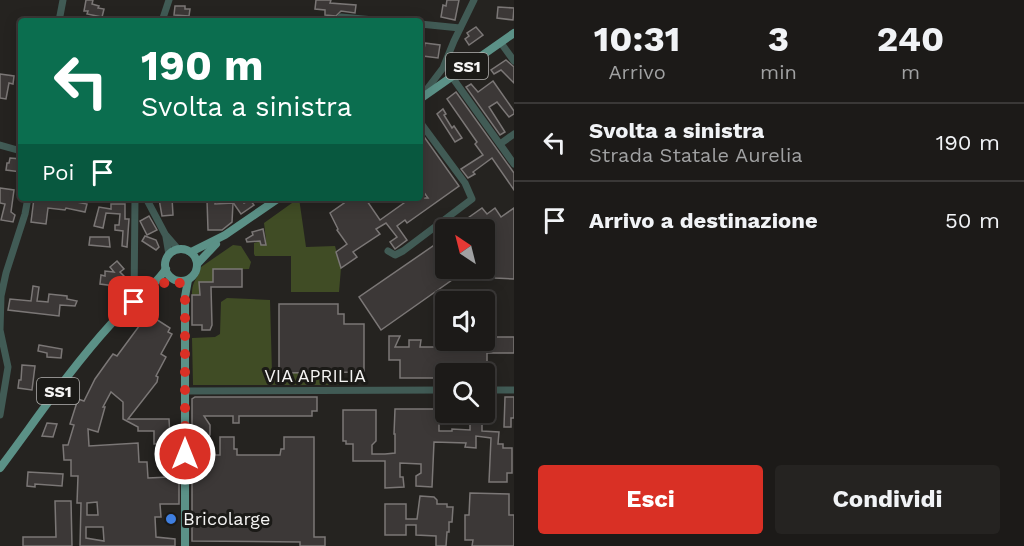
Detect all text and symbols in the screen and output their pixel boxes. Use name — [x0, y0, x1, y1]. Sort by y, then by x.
text: 10:31 — [594, 18, 680, 60]
text: 3 — [768, 18, 789, 60]
text: 240 — [877, 18, 944, 60]
text: 190 m — [141, 41, 264, 90]
icon: left — [42, 42, 120, 120]
road number: SS1 — [446, 53, 488, 79]
text: Arrivo — [608, 60, 666, 84]
text: min — [760, 60, 797, 84]
text: m — [901, 60, 920, 84]
text: Svolta a sinistra — [141, 91, 352, 123]
text: Svolta a sinistra — [589, 118, 764, 143]
icon: left — [538, 126, 571, 159]
text: 190 m — [936, 130, 1000, 155]
text: Strada Statale Aurelia — [589, 143, 803, 167]
icon: arrive — [86, 156, 119, 189]
text: Poi — [42, 160, 74, 185]
icon: arrive — [538, 204, 571, 237]
text: Arrivo a destinazione — [589, 208, 818, 233]
text: 50 m — [945, 208, 1000, 233]
north arrow — [435, 219, 495, 279]
map controls — [435, 219, 495, 423]
pin — [108, 276, 159, 327]
icon: arrive — [117, 285, 150, 318]
button: sound — [435, 291, 495, 351]
button: search — [435, 363, 495, 423]
street label: VIA APRILIA — [264, 365, 366, 386]
road number: SS1 — [37, 378, 79, 404]
position arrow — [153, 422, 217, 486]
button: Esci — [538, 465, 763, 534]
button: Condividi — [775, 465, 1000, 534]
place label: Bricolarge — [183, 508, 270, 529]
marker: Bricolarge — [164, 512, 178, 526]

